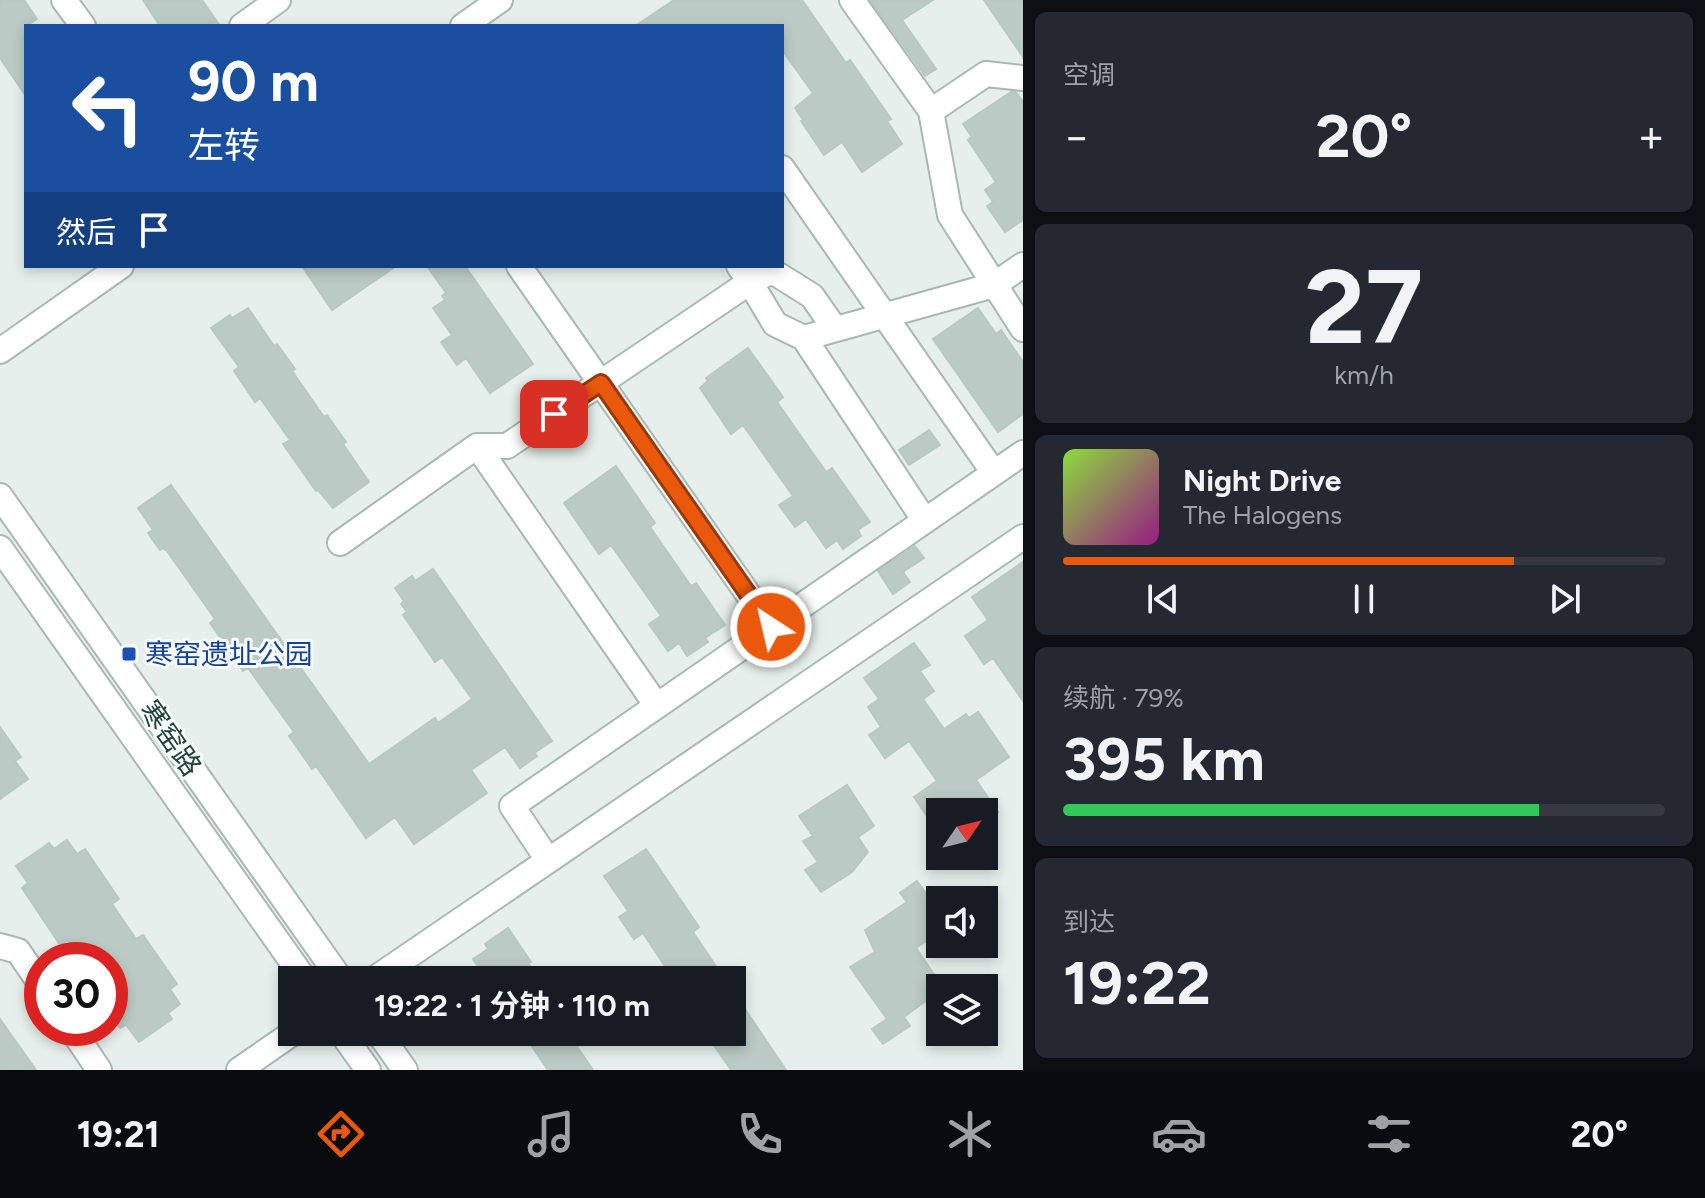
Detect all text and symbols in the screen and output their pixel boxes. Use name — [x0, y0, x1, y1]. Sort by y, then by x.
text: 90 m — [188, 48, 319, 115]
icon: left — [56, 56, 160, 160]
text: 空调 — [1063, 59, 1115, 91]
text: 20° — [1316, 100, 1412, 172]
text: − — [1063, 110, 1090, 163]
text: + — [1638, 110, 1665, 163]
text: 左转 — [188, 124, 260, 167]
icon: arrive — [132, 208, 176, 252]
text: 然后 — [56, 214, 116, 251]
text: 27 — [1305, 244, 1423, 369]
text: km/h — [1334, 359, 1394, 391]
pin — [520, 380, 588, 448]
icon: arrive — [532, 392, 576, 436]
text: Night Drive — [1183, 462, 1341, 499]
text: The Halogens — [1183, 499, 1342, 531]
icon: previous — [1141, 577, 1185, 621]
icon: pause — [1342, 577, 1386, 621]
icon: next — [1543, 577, 1587, 621]
position arrow — [729, 585, 813, 669]
place label: 寒窑遗址公园 — [145, 637, 313, 671]
marker: 寒窑遗址公园 — [120, 645, 138, 663]
text: 续航 · 79% — [1063, 682, 1184, 714]
street label: 寒窑路 — [133, 694, 209, 782]
text: 395 km — [1063, 723, 1265, 795]
north arrow — [926, 798, 998, 870]
map controls — [926, 798, 998, 1046]
button: sound — [926, 886, 998, 958]
text: 到达 — [1063, 906, 1115, 938]
speed limit sign: 30 — [24, 942, 128, 1046]
text: 19:22 — [1063, 947, 1211, 1019]
button: layers — [926, 974, 998, 1046]
text: 19:22 · 1 分钟 · 110 m — [374, 987, 650, 1024]
icon: directions — [313, 1106, 369, 1162]
icon: music — [523, 1106, 579, 1162]
icon: phone — [732, 1106, 788, 1162]
icon: climate — [942, 1106, 998, 1162]
icon: car — [1151, 1106, 1207, 1162]
icon: filters — [1361, 1106, 1417, 1162]
text: 19:21 — [77, 1113, 160, 1156]
text: 20° — [1570, 1113, 1628, 1156]

